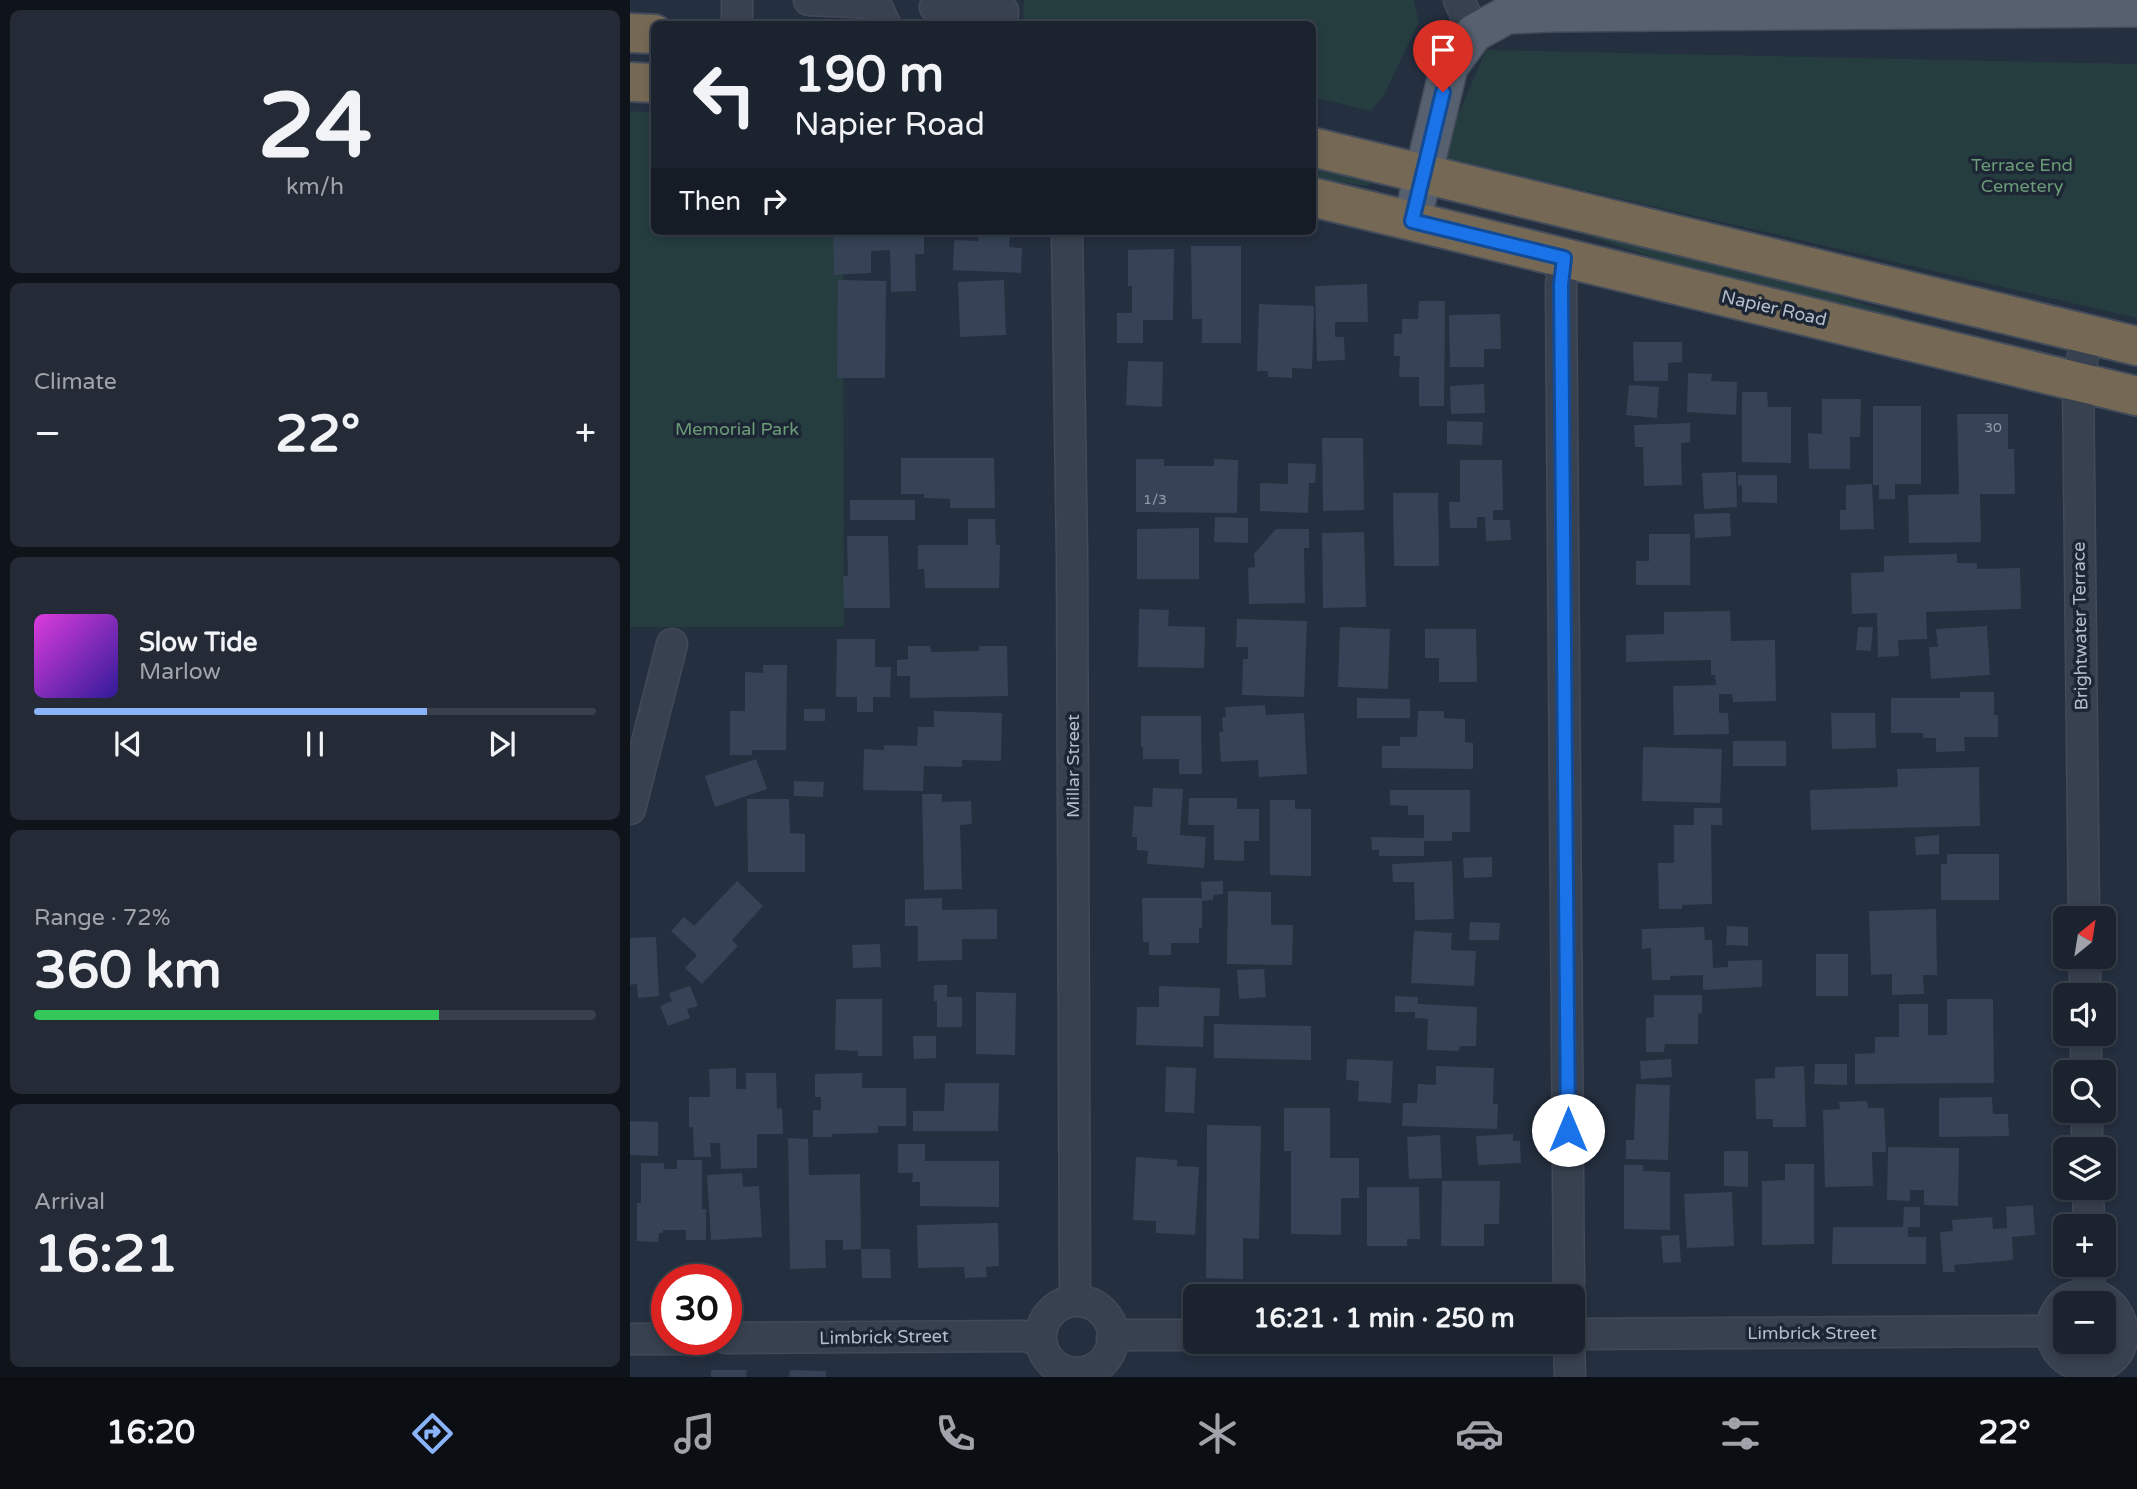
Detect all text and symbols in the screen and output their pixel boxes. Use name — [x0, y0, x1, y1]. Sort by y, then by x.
pin — [1413, 20, 1473, 92]
icon: arrive — [1424, 31, 1462, 69]
text: 190 m — [794, 46, 944, 105]
icon: left — [679, 49, 770, 140]
text: 24 — [258, 72, 372, 182]
text: Napier Road — [794, 106, 985, 144]
park label: Terrace End Cemetery — [1971, 154, 2073, 197]
text: km/h — [286, 173, 344, 201]
icon: right — [755, 182, 793, 220]
text: Then — [679, 186, 741, 217]
street label: Napier Road — [1719, 285, 1829, 331]
text: Climate — [34, 368, 117, 396]
text: 22° — [275, 403, 360, 466]
text: − — [34, 411, 61, 457]
text: + — [575, 411, 596, 457]
park label: Memorial Park — [675, 418, 799, 440]
house number: 30 — [1984, 419, 2002, 436]
house number: 1/3 — [1143, 491, 1167, 508]
street label: Brightwater Terrace — [2068, 541, 2092, 711]
text: Slow Tide — [139, 627, 257, 658]
text: Marlow — [139, 658, 221, 686]
street label: Millar Street — [1062, 714, 1084, 818]
icon: previous — [109, 725, 147, 763]
icon: pause — [296, 725, 334, 763]
icon: next — [483, 725, 521, 763]
text: Range · 72% — [34, 904, 170, 932]
north arrow — [2053, 906, 2116, 970]
map controls — [2053, 906, 2116, 1354]
text: 360 km — [34, 939, 222, 1002]
button: sound — [2053, 983, 2116, 1046]
button: search — [2053, 1060, 2116, 1123]
position arrow — [1531, 1093, 1605, 1167]
button: layers — [2053, 1137, 2116, 1200]
text: Arrival — [34, 1188, 105, 1216]
button: + — [2053, 1214, 2116, 1277]
text: 16:21 — [34, 1223, 178, 1286]
speed limit sign: 30 — [651, 1264, 742, 1355]
button: − — [2053, 1291, 2116, 1354]
text: 16:21 · 1 min · 250 m — [1253, 1303, 1515, 1334]
street label: Limbrick Street — [1747, 1322, 1877, 1344]
street label: Limbrick Street — [819, 1325, 949, 1349]
icon: directions — [408, 1409, 457, 1458]
icon: music — [670, 1409, 719, 1458]
icon: phone — [931, 1409, 980, 1458]
icon: climate — [1193, 1409, 1242, 1458]
icon: car — [1455, 1409, 1504, 1458]
icon: filters — [1716, 1409, 1765, 1458]
text: 16:20 — [106, 1414, 195, 1452]
text: 22° — [1978, 1414, 2031, 1452]

